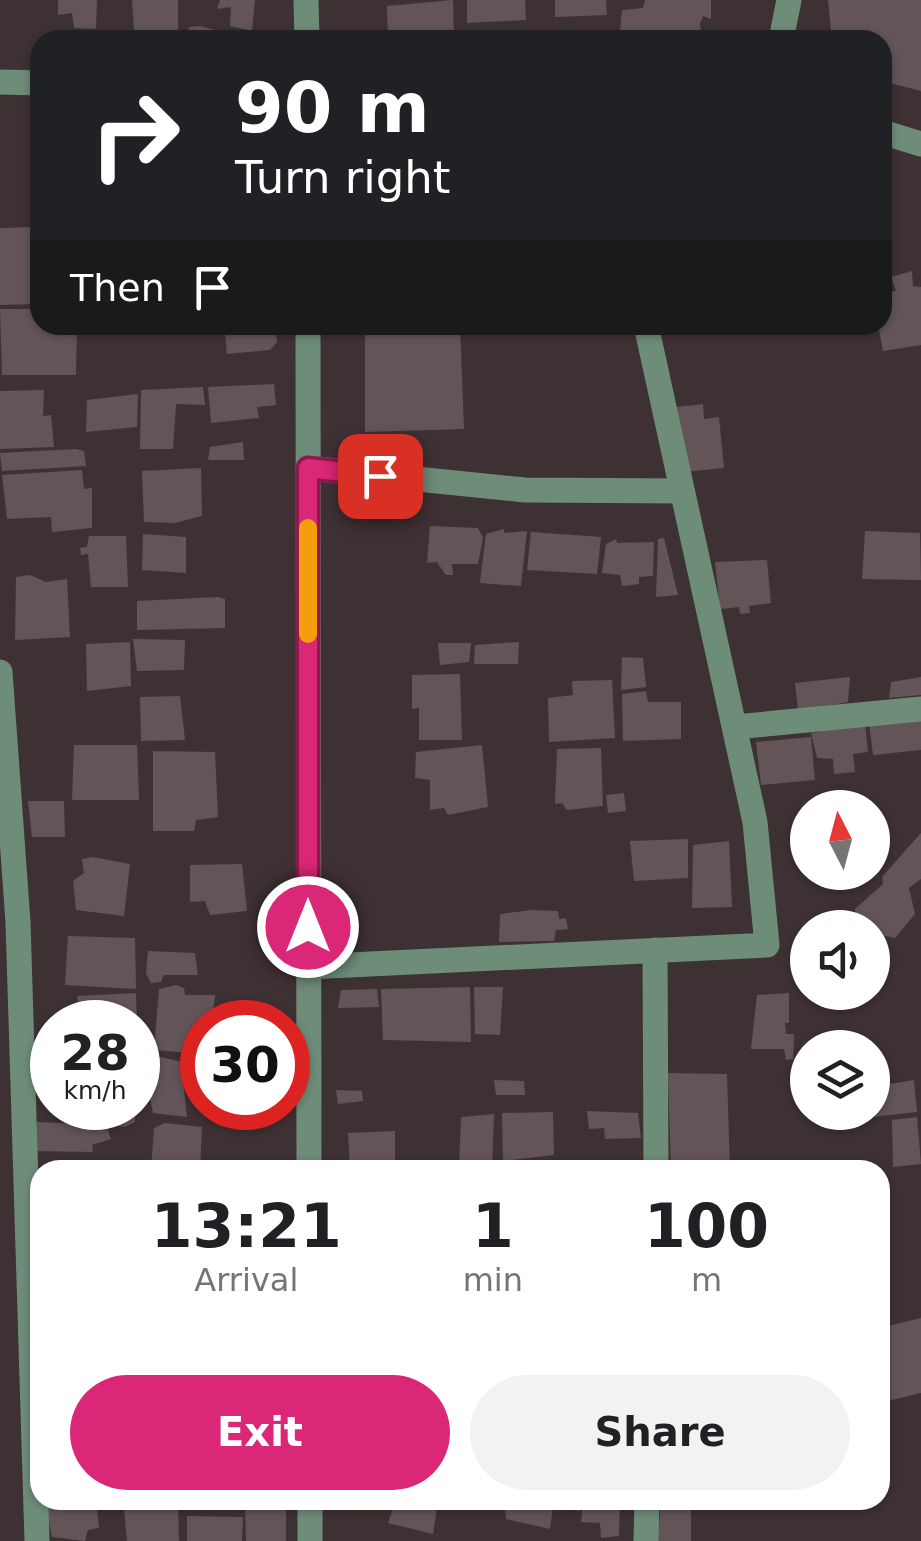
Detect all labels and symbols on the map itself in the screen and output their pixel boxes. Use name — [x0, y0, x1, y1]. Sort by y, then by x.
pin — [338, 434, 423, 519]
north arrow — [790, 790, 890, 890]
position arrow — [256, 875, 360, 979]
speed limit sign: 30 — [180, 1000, 310, 1130]

